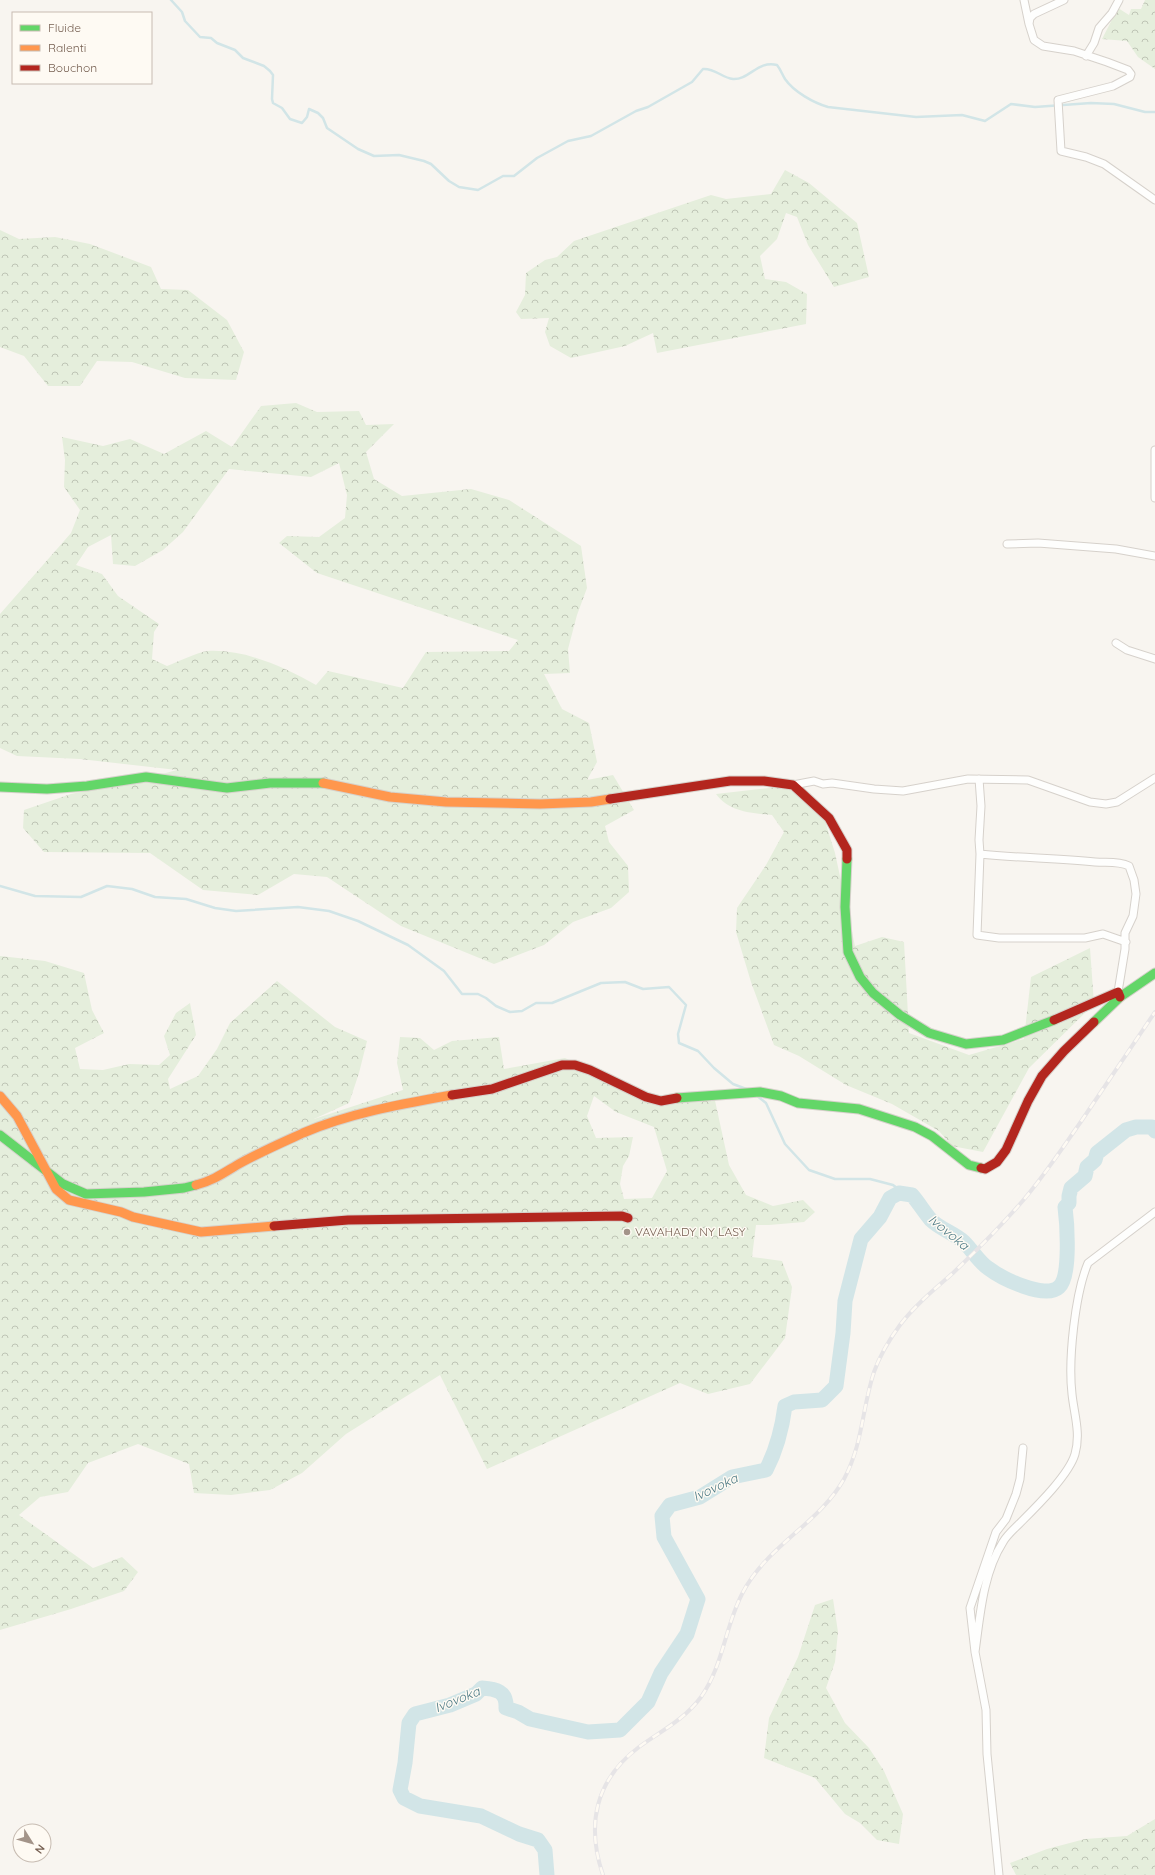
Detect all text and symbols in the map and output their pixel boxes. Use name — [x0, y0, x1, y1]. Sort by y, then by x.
legend — [12, 12, 152, 84]
text: Fluide — [48, 20, 81, 35]
text: Ralenti — [48, 40, 86, 55]
text: Bouchon — [48, 60, 97, 75]
water label: Ivovoka — [926, 1211, 973, 1254]
place label: VAVAHADY NY LASY — [635, 1224, 746, 1239]
marker: VAVAHADY NY LASY — [622, 1227, 632, 1237]
water label: Ivovoka — [690, 1469, 741, 1504]
water label: Ivovoka — [432, 1682, 483, 1715]
north arrow — [12, 1823, 52, 1863]
text: N — [32, 1842, 48, 1856]

